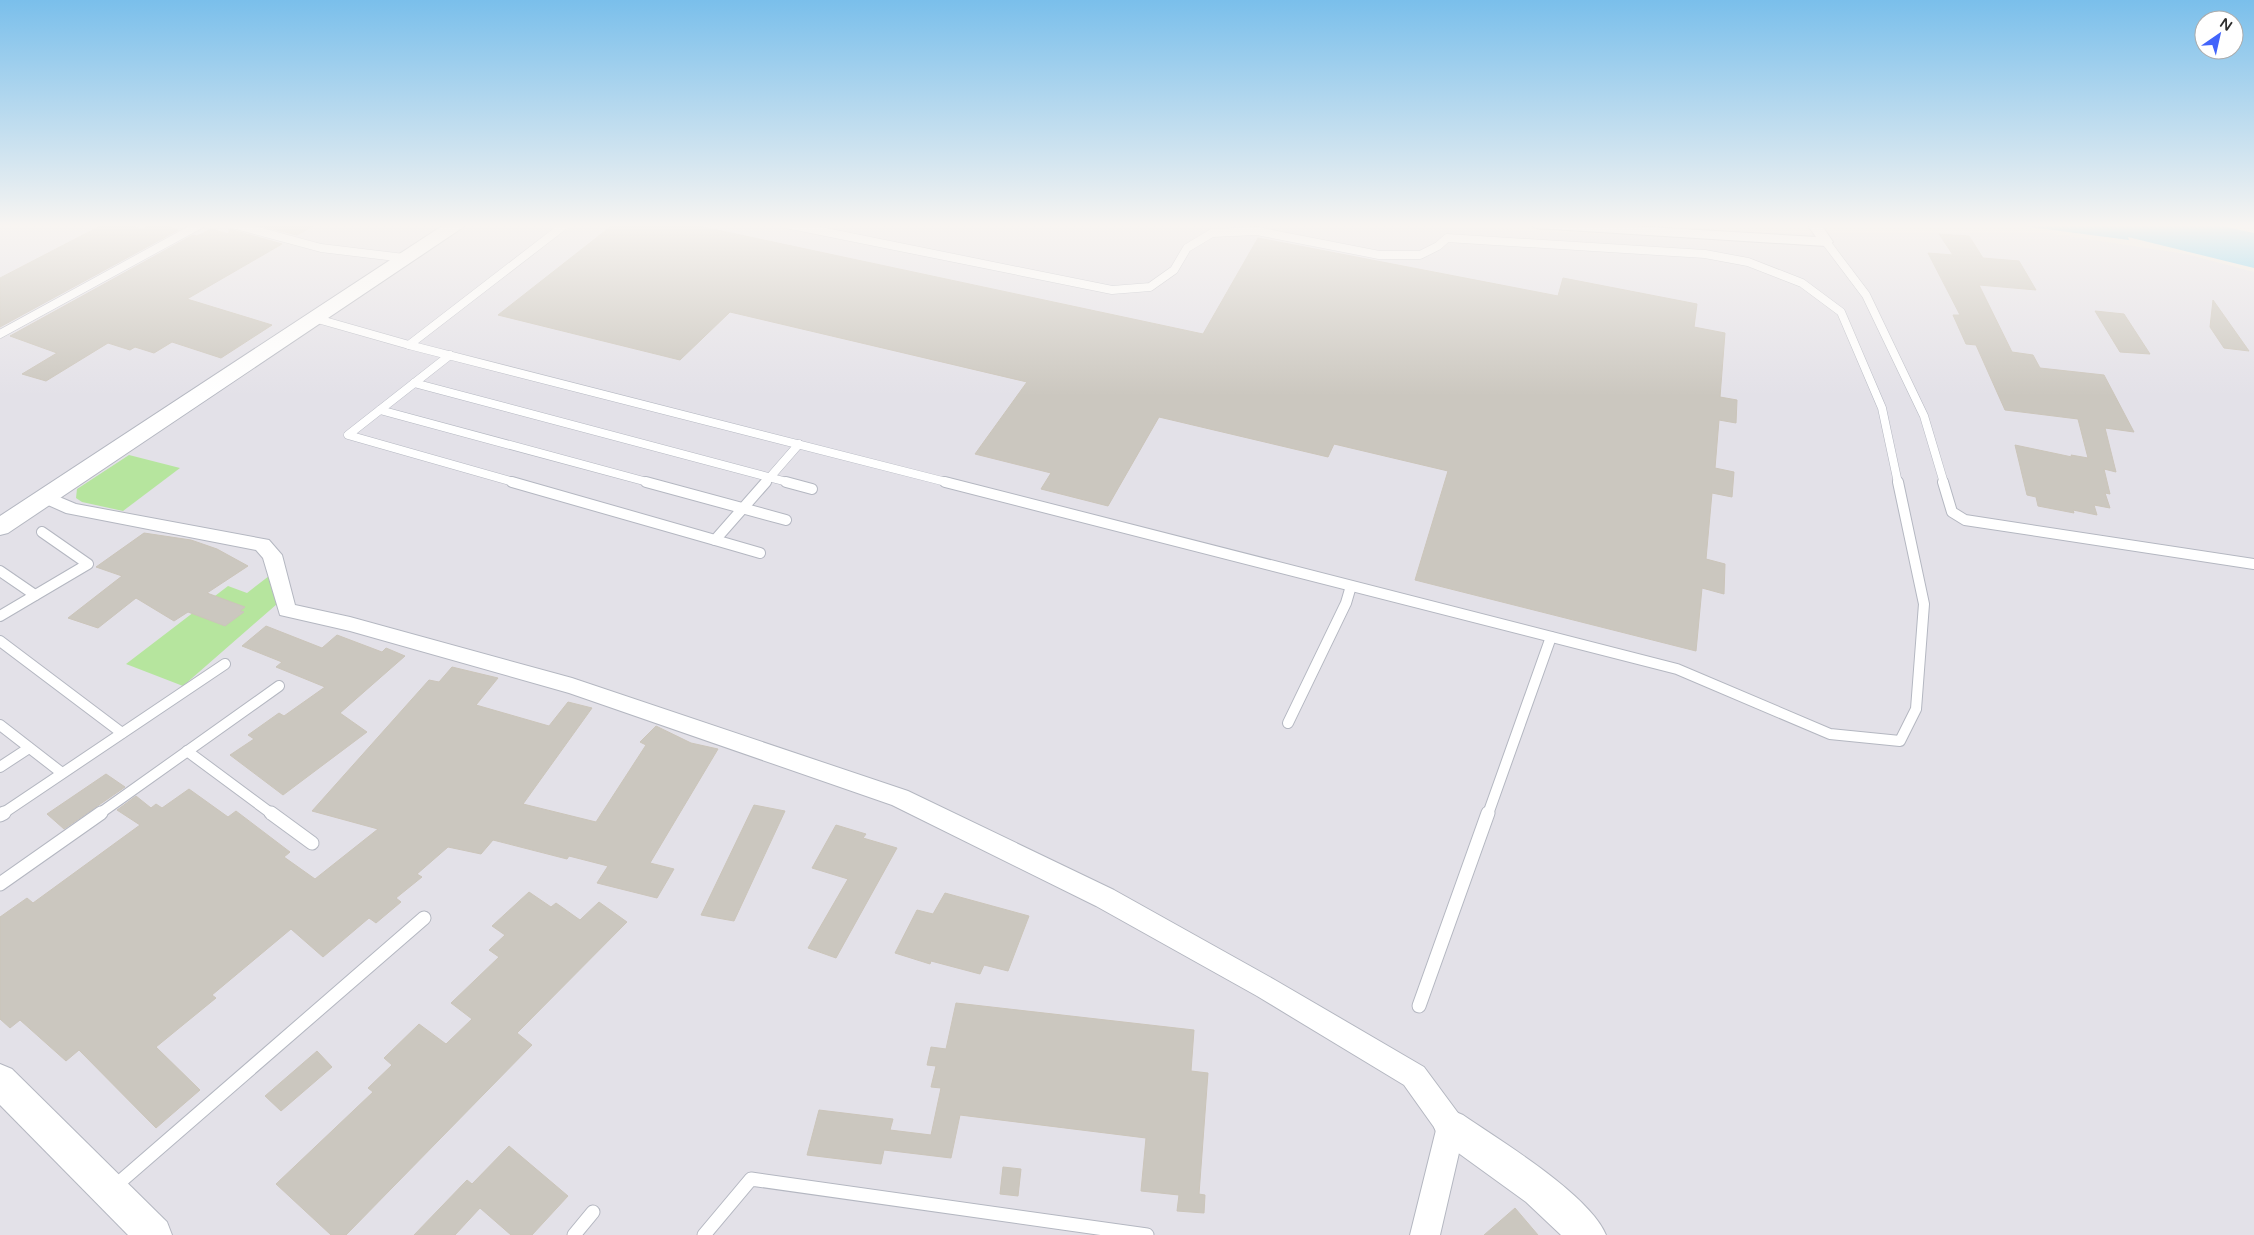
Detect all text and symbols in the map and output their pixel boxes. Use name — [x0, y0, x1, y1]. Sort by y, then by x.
north arrow — [2194, 10, 2244, 60]
text: N — [2217, 14, 2235, 35]

